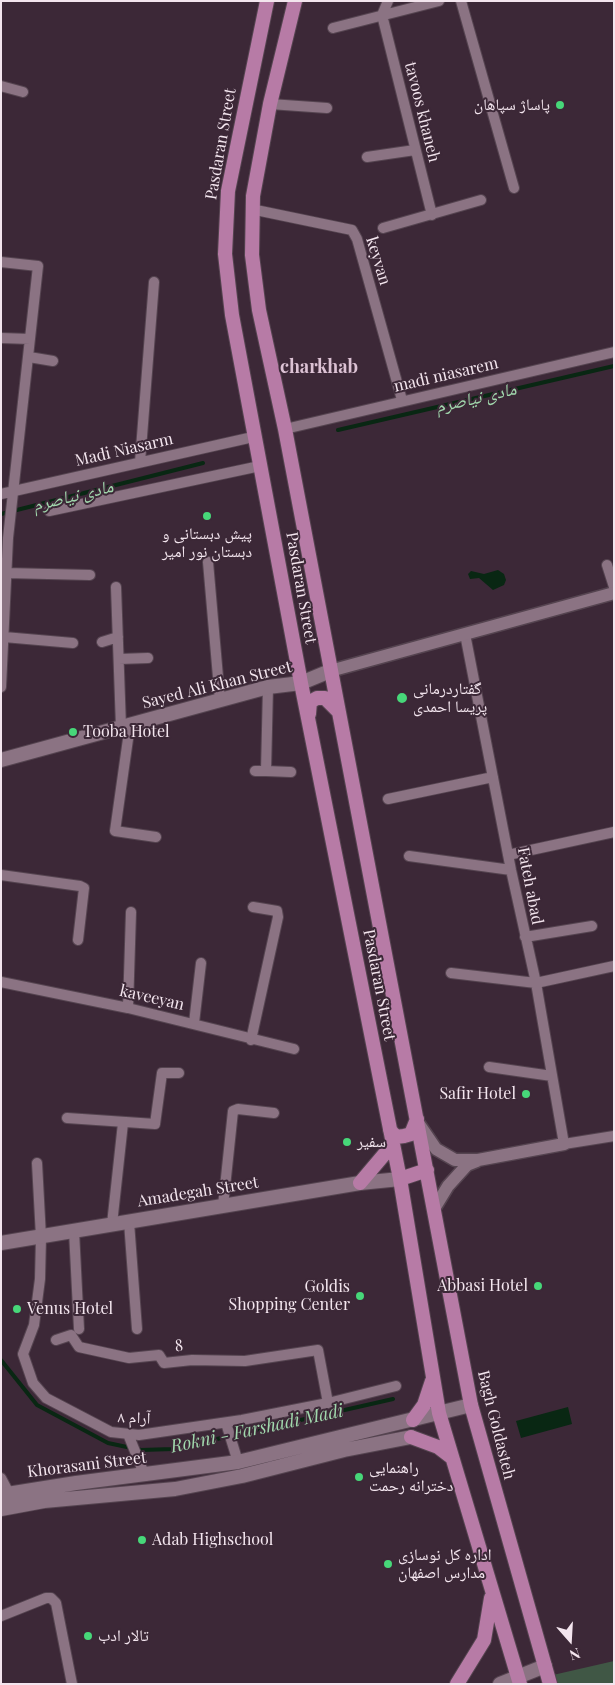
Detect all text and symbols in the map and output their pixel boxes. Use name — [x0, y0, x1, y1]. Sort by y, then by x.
street label: tavoos khaneh — [400, 60, 444, 164]
street label: Pasdaran Street — [202, 87, 240, 201]
place label: پاساژ سپاهان — [474, 95, 550, 115]
marker: پاساژ سپاهان — [554, 99, 566, 111]
street label: keyvan — [362, 234, 394, 288]
street label: madi niasarem — [392, 354, 500, 396]
district label: charkhab — [280, 356, 358, 378]
water label: مادی نیاصرم — [434, 378, 518, 418]
street label: Madi Niasarm — [73, 429, 175, 471]
water label: مادی نیاصرم — [31, 476, 115, 516]
marker: پیش دبستانی و دبستان نور امیر — [201, 510, 213, 522]
place label: پیش دبستانی و دبستان نور امیر — [162, 524, 252, 562]
street label: Pasdaran Street — [282, 531, 320, 645]
street label: Sayed Ali Khan Street — [140, 657, 294, 713]
place label: گفتاردرمانی پریسا احمدی — [413, 679, 487, 717]
marker: گفتاردرمانی پریسا احمدی — [395, 691, 409, 705]
place label: Tooba Hotel — [83, 722, 170, 742]
marker: Tooba Hotel — [67, 726, 79, 738]
street label: Fateh abad — [513, 846, 547, 926]
street label: Pasdaran Street — [359, 928, 399, 1042]
street label: kaveeyan — [118, 981, 186, 1015]
place label: Safir Hotel — [439, 1084, 516, 1104]
marker: Safir Hotel — [520, 1088, 532, 1100]
place label: سفیر — [357, 1132, 386, 1152]
marker: سفیر — [341, 1136, 353, 1148]
street label: Amadegah Street — [136, 1173, 260, 1211]
place label: Abbasi Hotel — [437, 1276, 528, 1296]
place label: Goldis Shopping Center — [229, 1277, 350, 1315]
marker: Abbasi Hotel — [532, 1280, 544, 1292]
marker: Goldis Shopping Center — [354, 1290, 366, 1302]
place label: Venus Hotel — [27, 1299, 113, 1319]
marker: Venus Hotel — [11, 1303, 23, 1315]
street label: 8 — [174, 1336, 184, 1356]
street label: Bagh Goldasteh — [473, 1369, 519, 1481]
water label: Rokni - Farshadi Madi — [169, 1400, 345, 1458]
street label: ۸ آرام — [117, 1408, 151, 1428]
street label: Khorasani Street — [26, 1448, 148, 1482]
place label: راهنمایی دخترانه رحمت — [369, 1458, 453, 1496]
marker: راهنمایی دخترانه رحمت — [353, 1471, 365, 1483]
place label: Adab Highschool — [152, 1530, 273, 1550]
marker: Adab Highschool — [136, 1534, 148, 1546]
place label: اداره کل نوسازی مدارس اصفهان — [398, 1545, 492, 1583]
marker: اداره کل نوسازی مدارس اصفهان — [382, 1558, 394, 1570]
north arrow — [545, 1615, 595, 1665]
place label: تالار ادب — [98, 1626, 149, 1646]
marker: تالار ادب — [82, 1630, 94, 1642]
text: N — [567, 1644, 583, 1665]

